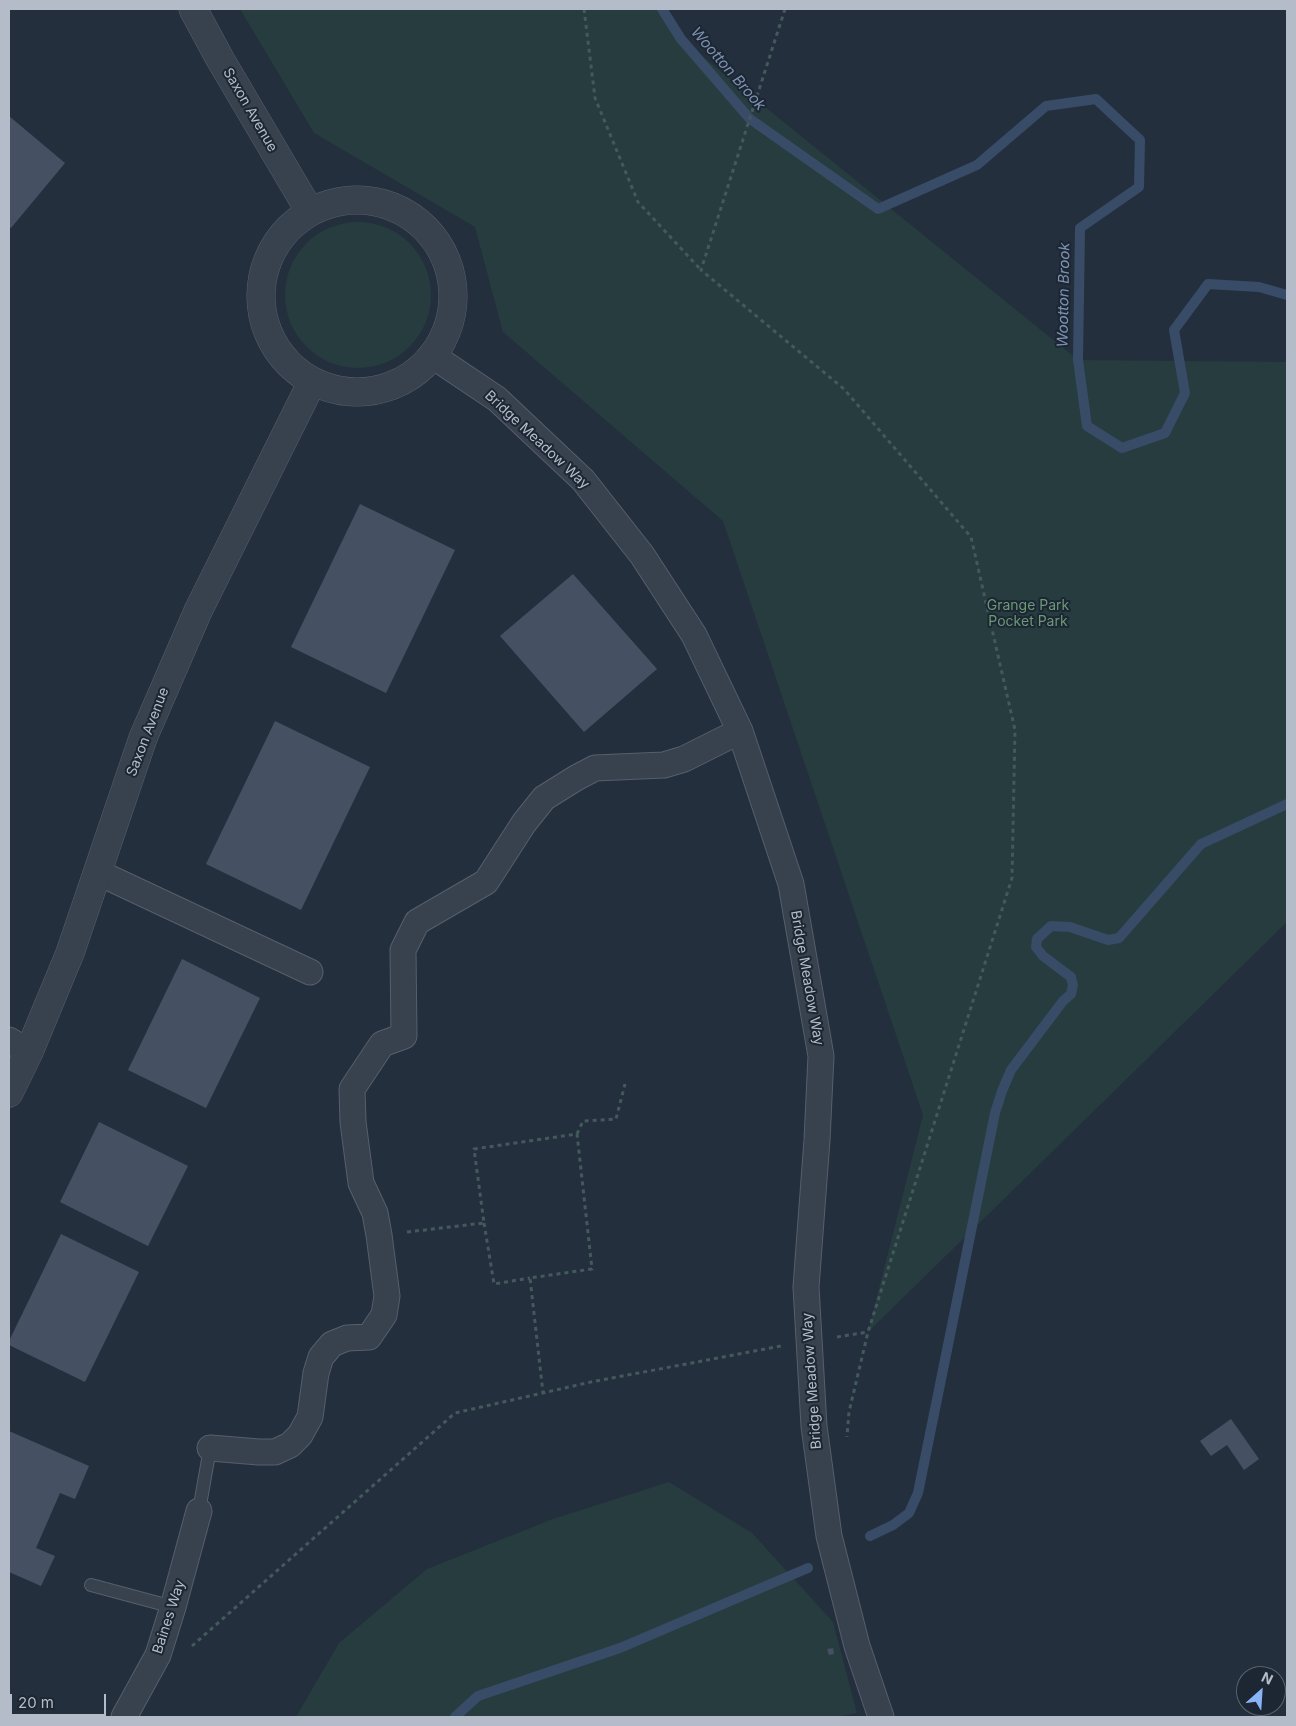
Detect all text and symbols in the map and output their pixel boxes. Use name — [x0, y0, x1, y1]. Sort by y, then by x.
water label: Wootton Brook — [687, 24, 769, 114]
street label: Saxon Avenue — [219, 65, 281, 155]
water label: Wootton Brook — [1054, 242, 1074, 348]
street label: Bridge Meadow Way — [481, 387, 593, 493]
park label: Grange Park Pocket Park — [987, 598, 1069, 630]
street label: Saxon Avenue — [123, 685, 173, 779]
street label: Bridge Meadow Way — [787, 909, 827, 1047]
street label: Bridge Meadow Way — [799, 1312, 825, 1450]
street label: Baines Way — [149, 1578, 189, 1656]
north arrow — [1236, 1666, 1286, 1716]
text: N — [1259, 1668, 1276, 1688]
scale bar — [12, 1684, 109, 1716]
text: 20 m — [18, 1693, 54, 1712]

